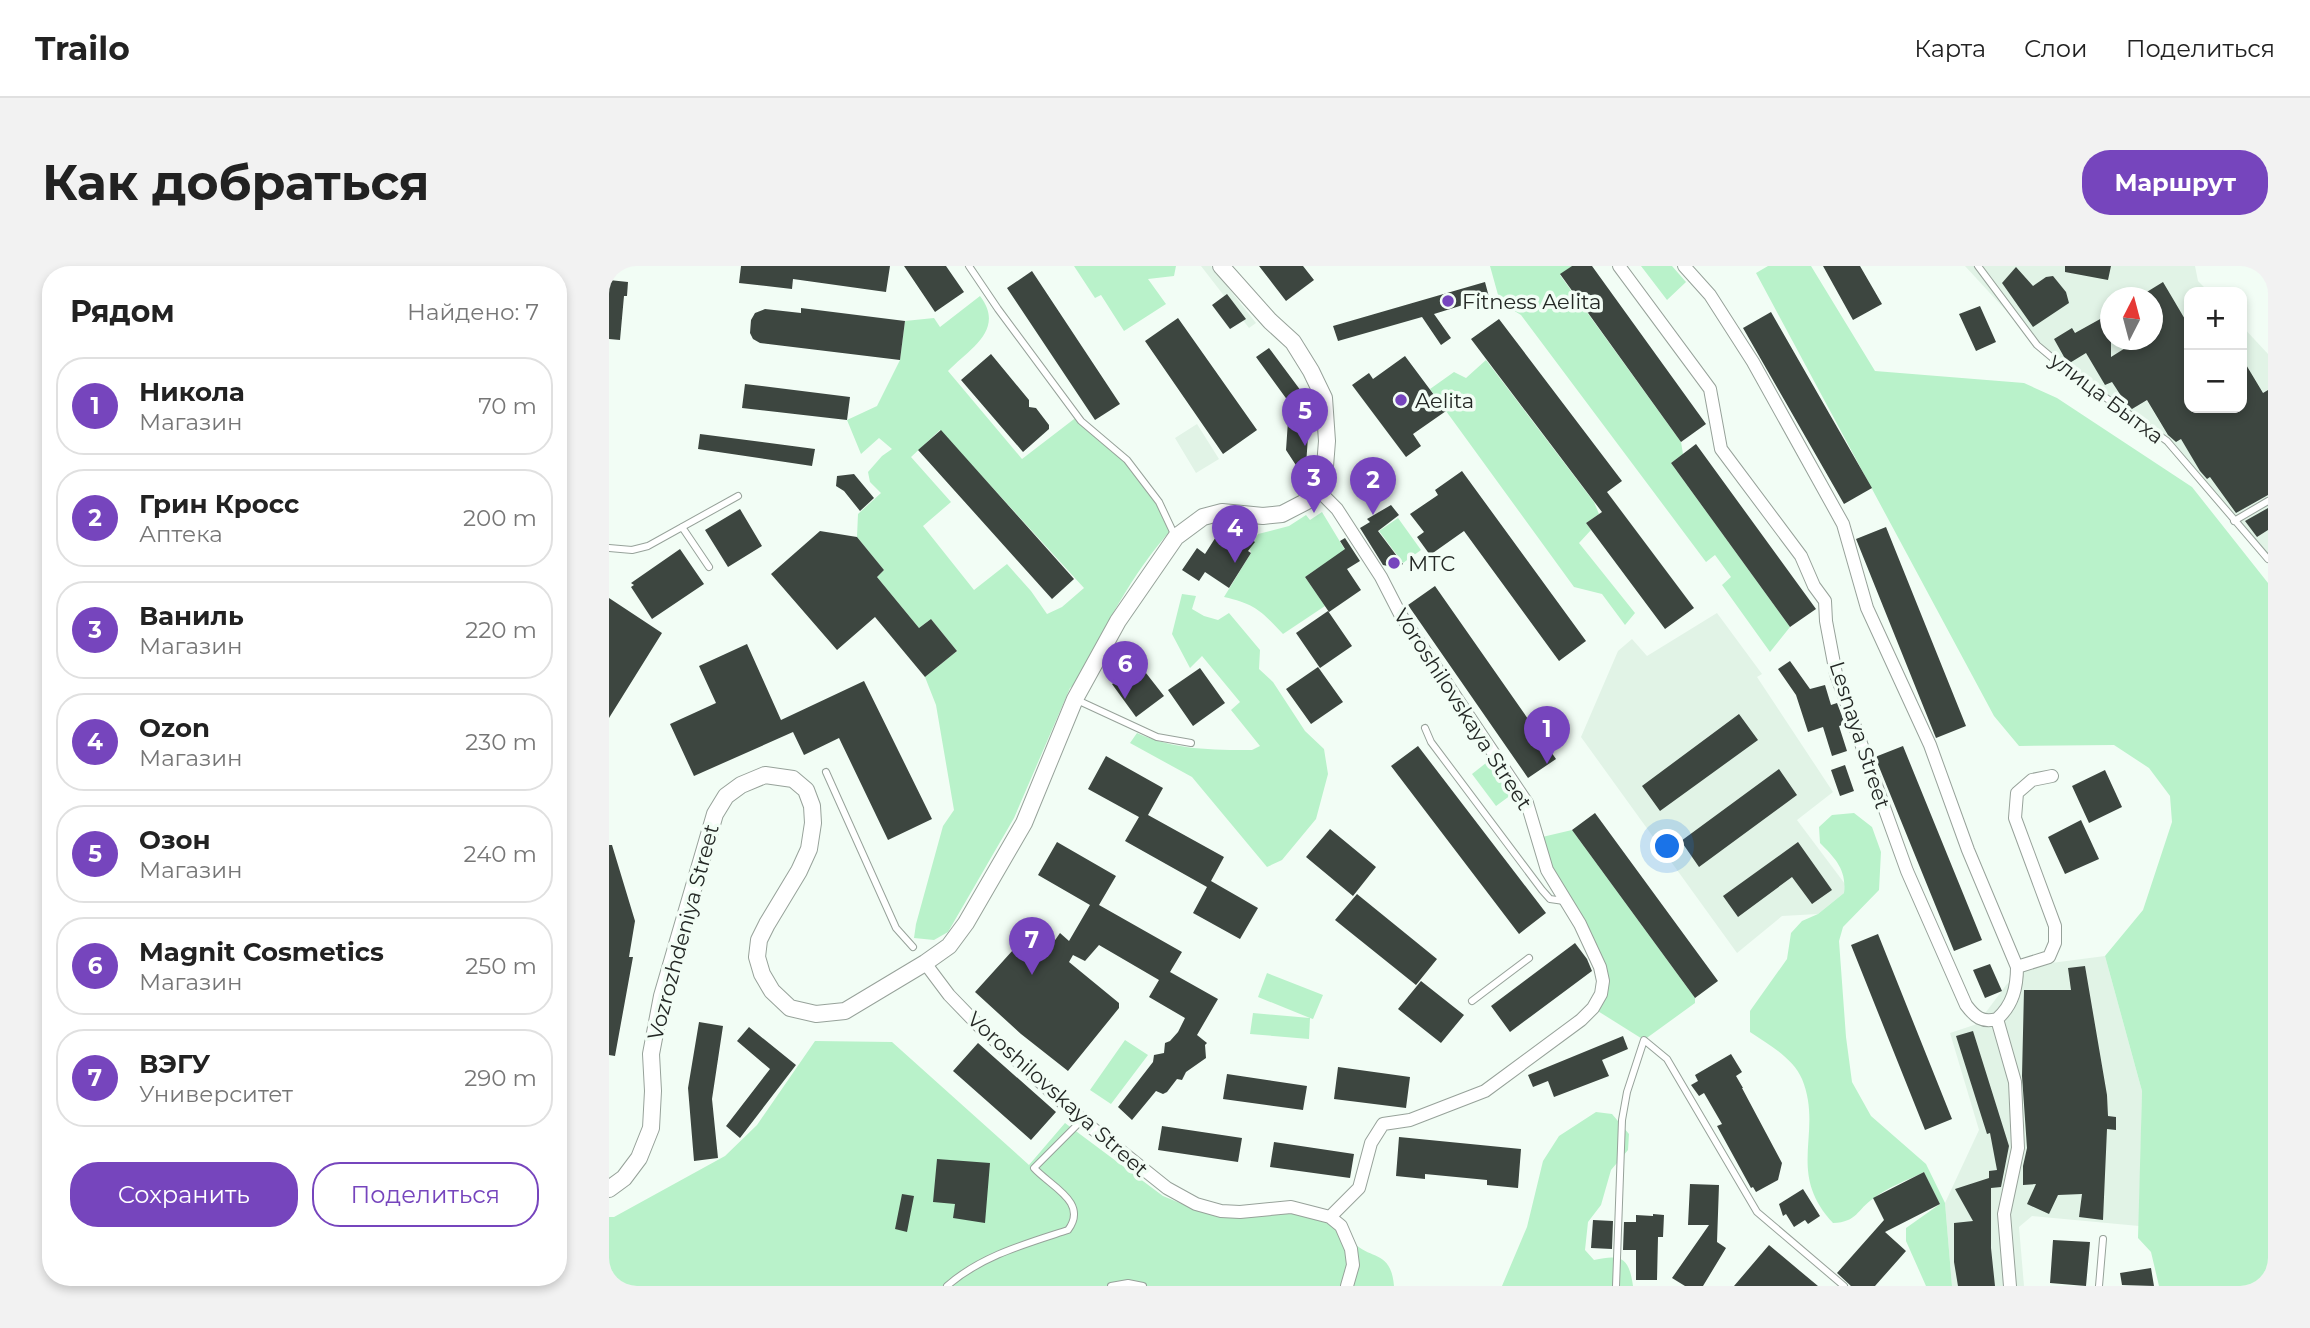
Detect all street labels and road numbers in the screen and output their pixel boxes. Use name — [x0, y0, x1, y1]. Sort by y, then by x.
street label: улица Бытха — [2045, 347, 2169, 449]
street label: Voroshilovskaya Street — [1389, 604, 1537, 814]
street label: Lesnaya Street — [1824, 658, 1896, 812]
street label: Vozrozhdeniya Street — [642, 821, 724, 1043]
street label: Voroshilovskaya Street — [962, 1006, 1154, 1182]

